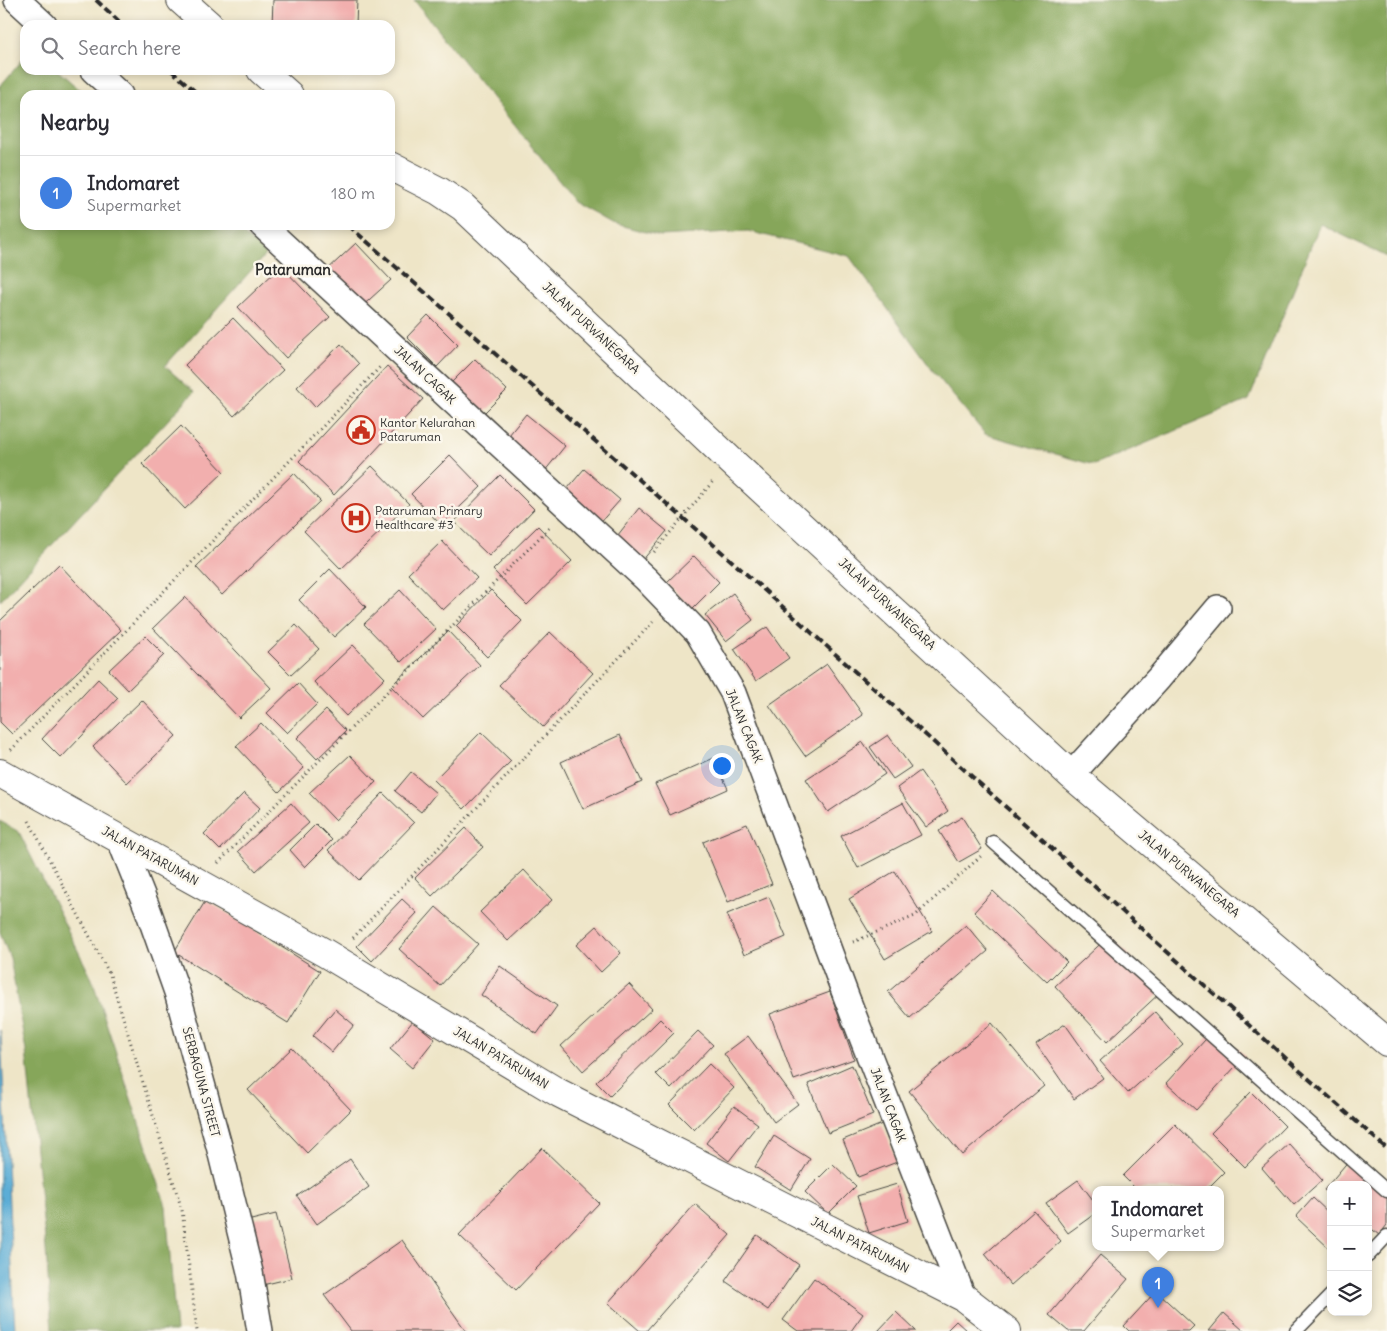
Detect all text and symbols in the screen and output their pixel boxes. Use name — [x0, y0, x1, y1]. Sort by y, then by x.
search box — [20, 20, 395, 75]
icon: search — [38, 34, 66, 62]
text: Search here — [78, 36, 181, 60]
text: Nearby — [40, 109, 110, 136]
text: Indomaret — [87, 171, 179, 195]
text: 1 — [53, 183, 59, 203]
text: 180 m — [331, 183, 375, 203]
text: Supermarket — [87, 195, 181, 215]
district label: Pataruman — [255, 260, 331, 279]
street label: JALAN PURWANEGARA — [540, 279, 643, 377]
street label: JALAN CAGAK — [391, 342, 460, 407]
public building icon: Kantor Kelurahan Pataruman — [346, 415, 376, 445]
place label: Kantor Kelurahan Pataruman — [380, 415, 475, 444]
hospital icon: Pataruman Primary Healthcare #3 — [341, 503, 371, 533]
place label: Pataruman Primary Healthcare #3 — [375, 503, 483, 532]
street label: JALAN PURWANEGARA — [836, 555, 939, 653]
street label: JALAN CAGAK — [723, 687, 766, 766]
your location — [709, 753, 735, 779]
street label: JALAN PATARUMAN — [99, 823, 201, 888]
street label: JALAN PURWANEGARA — [1136, 827, 1243, 921]
street label: JALAN PATARUMAN — [451, 1023, 552, 1092]
street label: SERBAGUNA STREET — [180, 1025, 223, 1139]
street label: JALAN CAGAK — [867, 1065, 910, 1145]
map controls — [1327, 1181, 1372, 1316]
button: + — [1327, 1181, 1372, 1226]
popup — [1092, 1186, 1224, 1251]
text: Indomaret — [1111, 1197, 1203, 1221]
street label: JALAN PATARUMAN — [809, 1213, 912, 1276]
text: Supermarket — [1111, 1221, 1205, 1241]
button: − — [1327, 1226, 1372, 1271]
pin: 1 — [1142, 1267, 1174, 1308]
button: layers — [1327, 1271, 1372, 1316]

